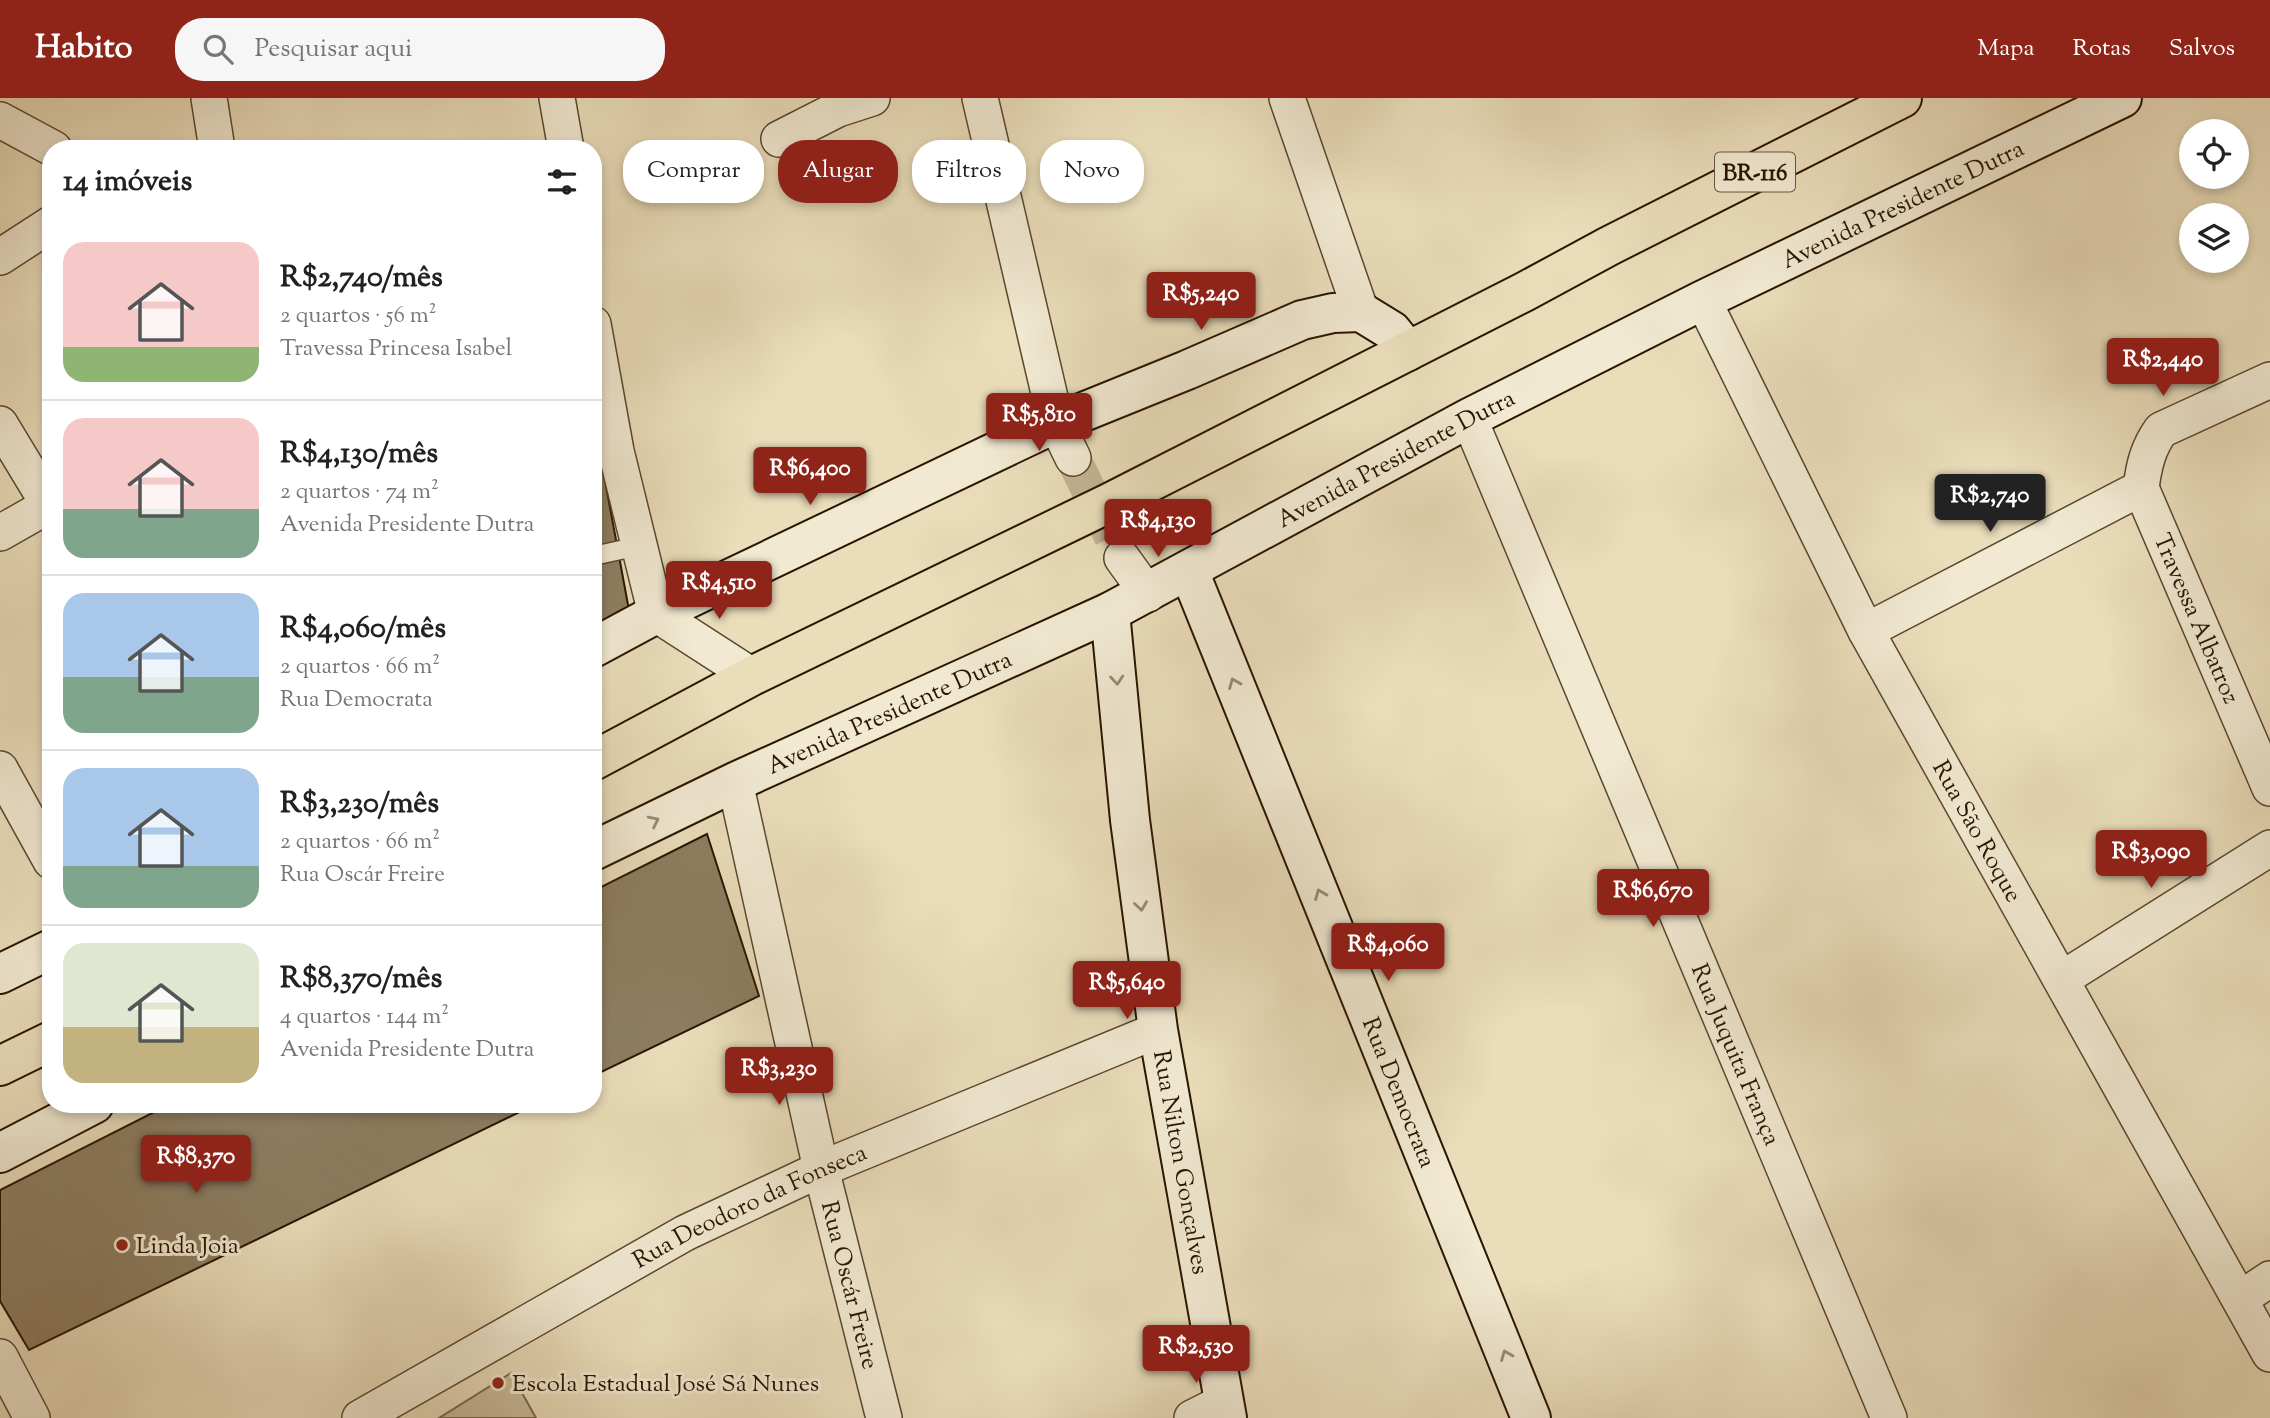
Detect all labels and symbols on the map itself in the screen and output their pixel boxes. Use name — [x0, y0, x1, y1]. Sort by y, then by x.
street label: Avenida Presidente Dutra — [1776, 133, 2030, 279]
road number: BR-116 — [1715, 152, 1795, 192]
pin: R$5,240 — [1136, 272, 1266, 332]
pin: R$2,440 — [2098, 338, 2228, 398]
street label: Avenida Presidente Dutra — [1271, 382, 1521, 538]
pin: R$5,810 — [974, 394, 1104, 453]
pin: R$6,400 — [745, 448, 875, 507]
pin: R$2,740 — [1925, 474, 2055, 534]
pin: R$4,130 — [1093, 500, 1223, 559]
street label: Travessa Albatroz — [2144, 529, 2247, 710]
pin: R$4,510 — [654, 561, 784, 621]
street label: Avenida Presidente Dutra — [762, 644, 1018, 784]
one-way arrow — [1109, 675, 1124, 686]
one-way arrow — [1229, 678, 1243, 690]
street label: Rua São Roque — [1923, 755, 2029, 909]
one-way arrow — [647, 816, 659, 830]
pin: R$3,090 — [2086, 830, 2216, 890]
pin: R$6,670 — [1588, 870, 1718, 929]
one-way arrow — [1314, 888, 1328, 901]
one-way arrow — [1134, 901, 1149, 912]
pin: R$4,060 — [1323, 924, 1453, 983]
street label: Rua Juquita França — [1681, 959, 1788, 1151]
pin: R$5,640 — [1062, 962, 1192, 1021]
street label: Rua Democrata — [1352, 1013, 1443, 1173]
pin: R$3,230 — [714, 1048, 844, 1107]
street label: Rua Nilton Gonçalves — [1143, 1048, 1216, 1277]
pin: R$8,370 — [131, 1136, 261, 1195]
street label: Rua Deodoro da Fonseca — [627, 1137, 872, 1278]
street label: Rua Oscár Freire — [811, 1198, 886, 1373]
place label: Linda Joia — [136, 1230, 239, 1264]
marker: Linda Joia — [114, 1237, 130, 1253]
pin: R$2,530 — [1131, 1326, 1261, 1385]
one-way arrow — [1500, 1349, 1514, 1361]
place label: Escola Estadual José Sá Nunes — [512, 1368, 819, 1402]
marker: Escola Estadual José Sá Nunes — [490, 1375, 506, 1391]

